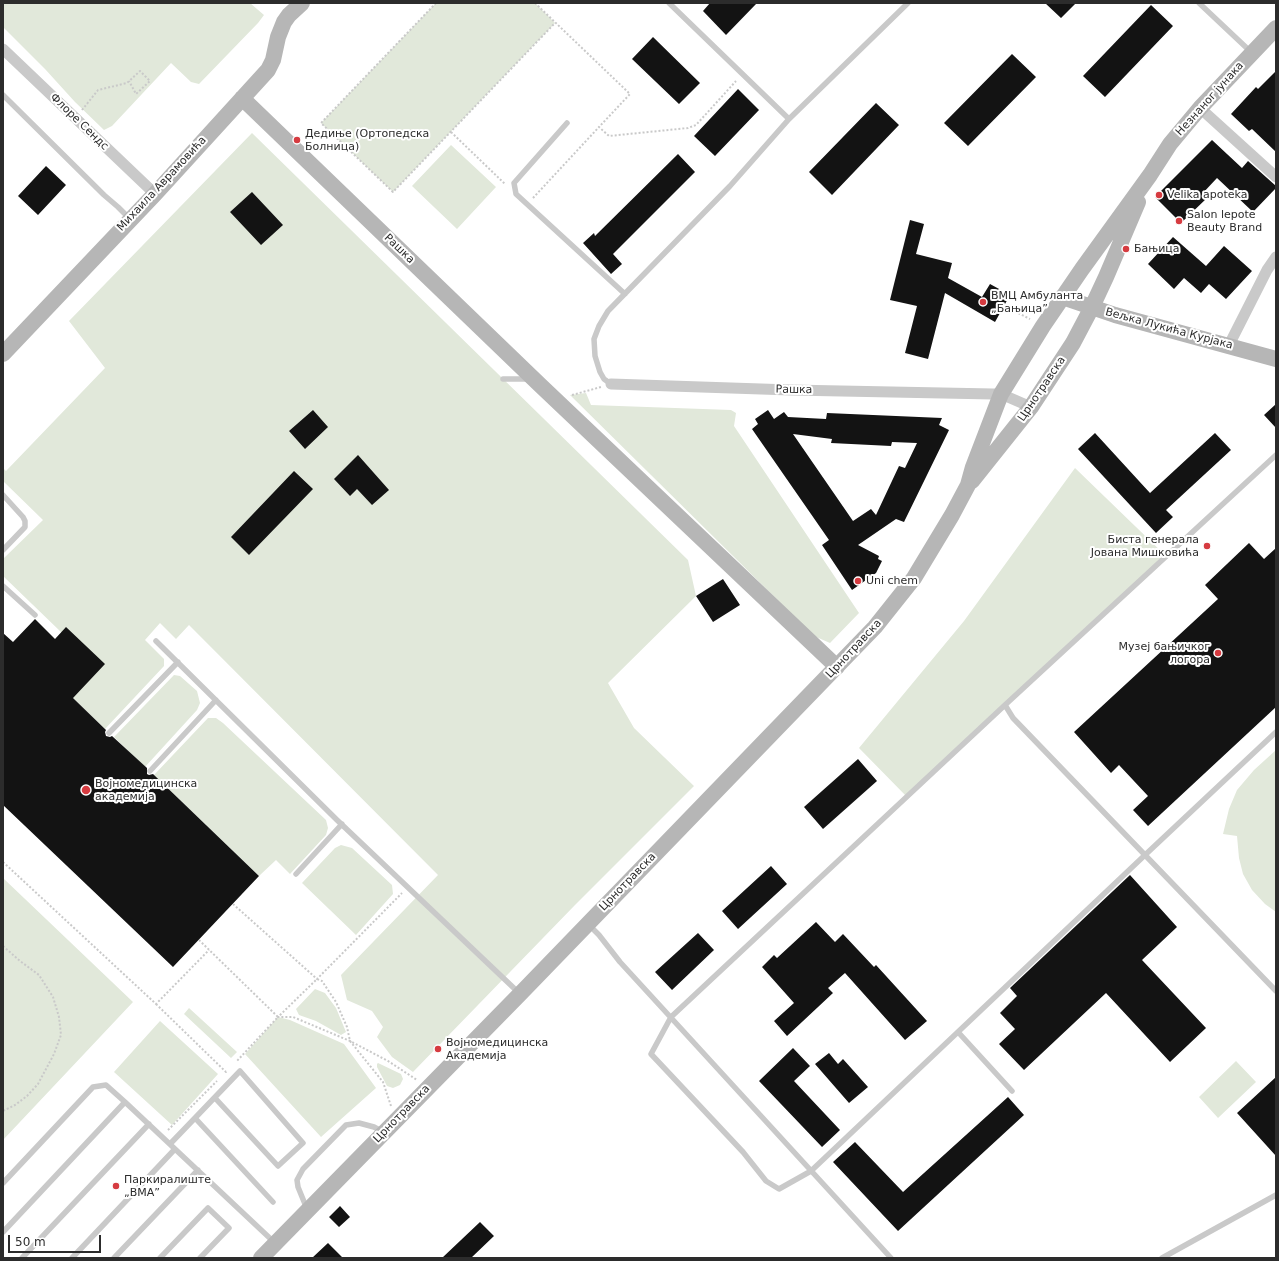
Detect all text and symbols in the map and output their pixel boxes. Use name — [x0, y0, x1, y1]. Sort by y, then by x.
street label: Незнаног јунака — [1173, 59, 1247, 139]
street label: Флоре Сендс — [47, 91, 111, 153]
place label: Дедиње (Ортопедска Болница) — [305, 127, 429, 153]
street label: Михаила Аврамовића — [115, 134, 209, 234]
marker: Дедиње (Ортопедска Болница) — [292, 135, 302, 145]
place label: Velika apoteka — [1167, 188, 1247, 202]
marker: Velika apoteka — [1154, 190, 1164, 200]
place label: Salon lepote Beauty Brand — [1187, 208, 1262, 234]
marker: Salon lepote Beauty Brand — [1174, 216, 1184, 226]
street label: Рашка — [381, 231, 417, 267]
place label: Бањица — [1134, 242, 1180, 256]
marker: Бањица — [1121, 244, 1131, 254]
place label: ВМЦ Амбуланта „Бањица” — [991, 289, 1083, 315]
marker: ВМЦ Амбуланта „Бањица” — [978, 297, 988, 307]
street label: Вељка Лукића Курјака — [1104, 306, 1234, 352]
street label: Црнотравска — [1015, 354, 1069, 424]
street label: Рашка — [775, 383, 813, 397]
place label: Биста генерала Јована Мишковића — [1091, 533, 1199, 559]
marker: Биста генерала Јована Мишковића — [1202, 541, 1212, 551]
place label: Uni chem — [866, 574, 918, 588]
marker: Uni chem — [853, 576, 863, 586]
street label: Црнотравска — [823, 617, 885, 681]
place label: Музеј бањичког логора — [1119, 640, 1210, 666]
marker: Музеј бањичког логора — [1213, 648, 1223, 658]
place label: Војномедицинска академија — [95, 777, 197, 803]
marker: Војномедицинска академија — [80, 784, 92, 796]
street label: Црнотравска — [597, 850, 659, 914]
place label: Војномедицинска Академија — [446, 1036, 548, 1062]
marker: Војномедицинска Академија — [433, 1044, 443, 1054]
street label: Црнотравска — [371, 1082, 433, 1146]
place label: Паркиралиште „ВМА” — [124, 1173, 211, 1199]
marker: Паркиралиште „ВМА” — [111, 1181, 121, 1191]
scale bar — [10, 1227, 103, 1253]
text: 50 m — [15, 1235, 46, 1249]

